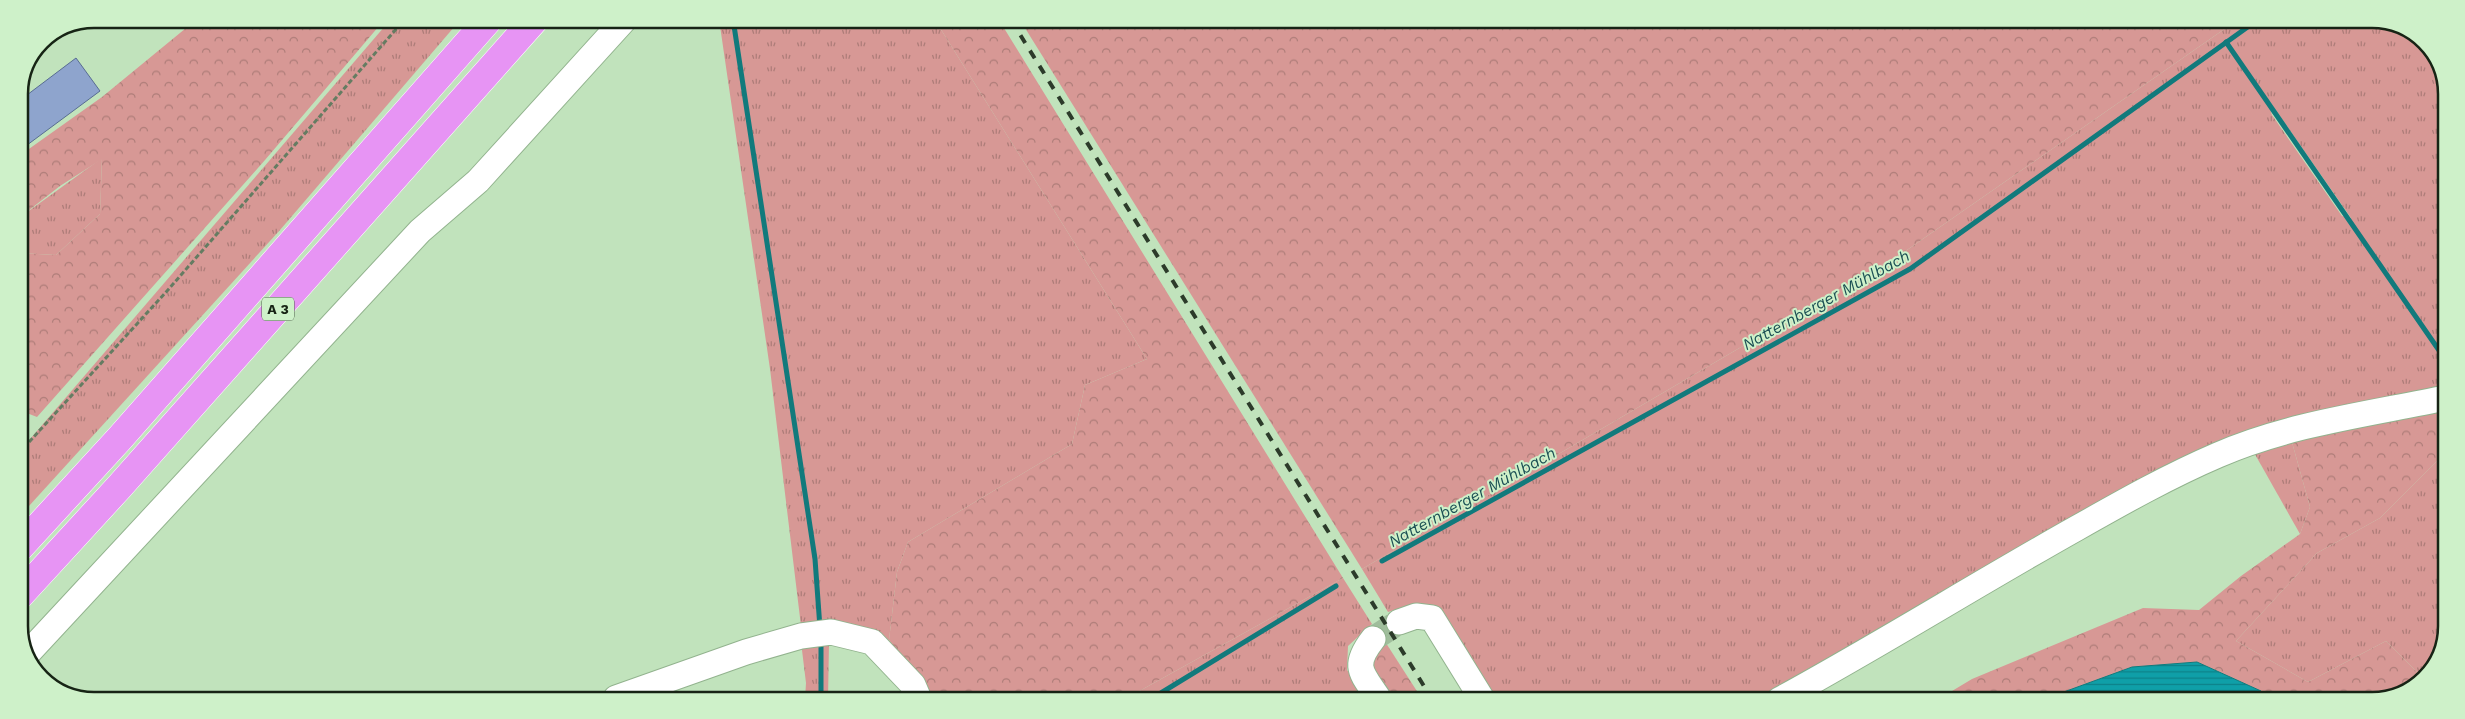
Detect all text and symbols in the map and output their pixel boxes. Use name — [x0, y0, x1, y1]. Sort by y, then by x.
water label: Natternberger Mühlbach — [1739, 246, 1913, 354]
road number: A 3 — [262, 298, 294, 320]
water label: Natternberger Mühlbach — [1385, 443, 1559, 551]

